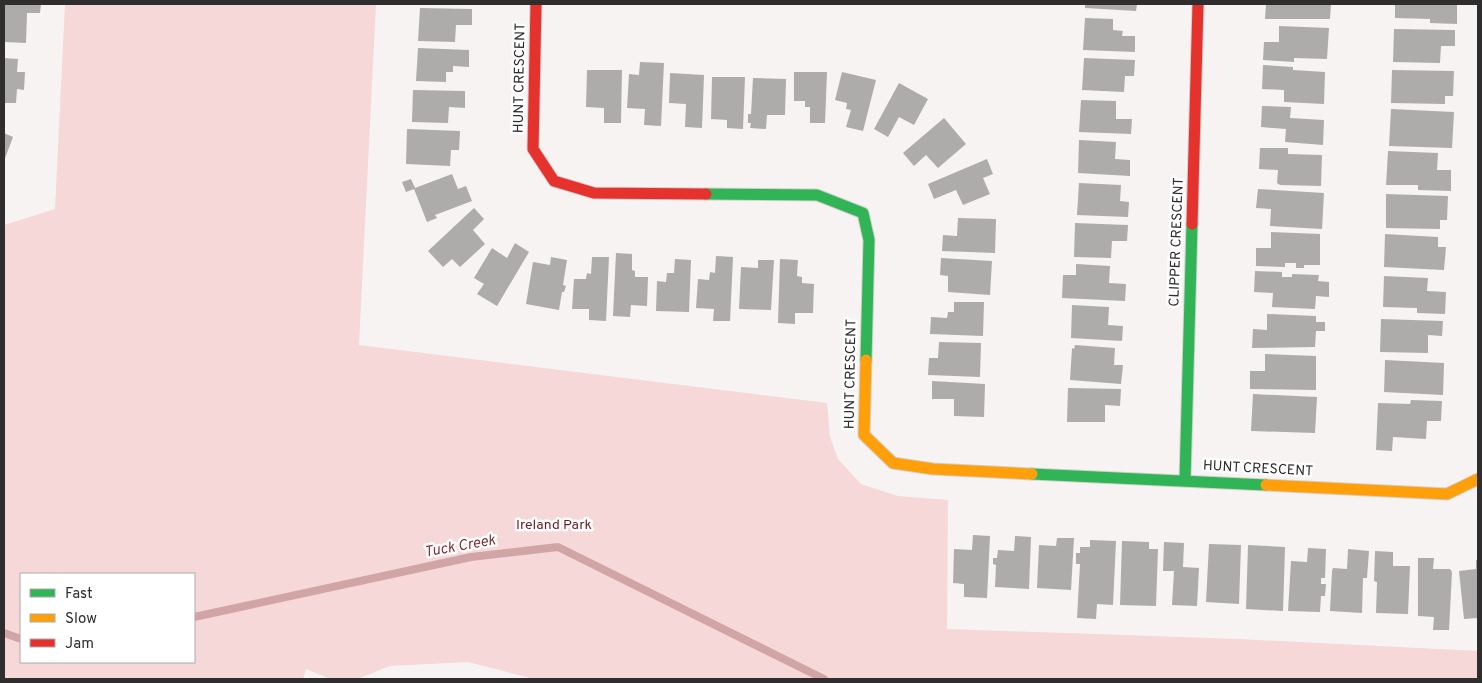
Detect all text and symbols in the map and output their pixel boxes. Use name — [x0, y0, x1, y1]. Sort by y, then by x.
street label: HUNT CRESCENT — [511, 23, 529, 133]
street label: CLIPPER CRESCENT — [1166, 177, 1188, 307]
street label: HUNT CRESCENT — [842, 319, 860, 429]
street label: HUNT CRESCENT — [1202, 458, 1314, 480]
park label: Ireland Park — [516, 517, 592, 534]
water label: Tuck Creek — [423, 531, 497, 563]
legend — [20, 573, 195, 663]
text: Fast — [65, 585, 93, 604]
text: Slow — [65, 610, 97, 629]
text: Jam — [65, 635, 94, 654]

